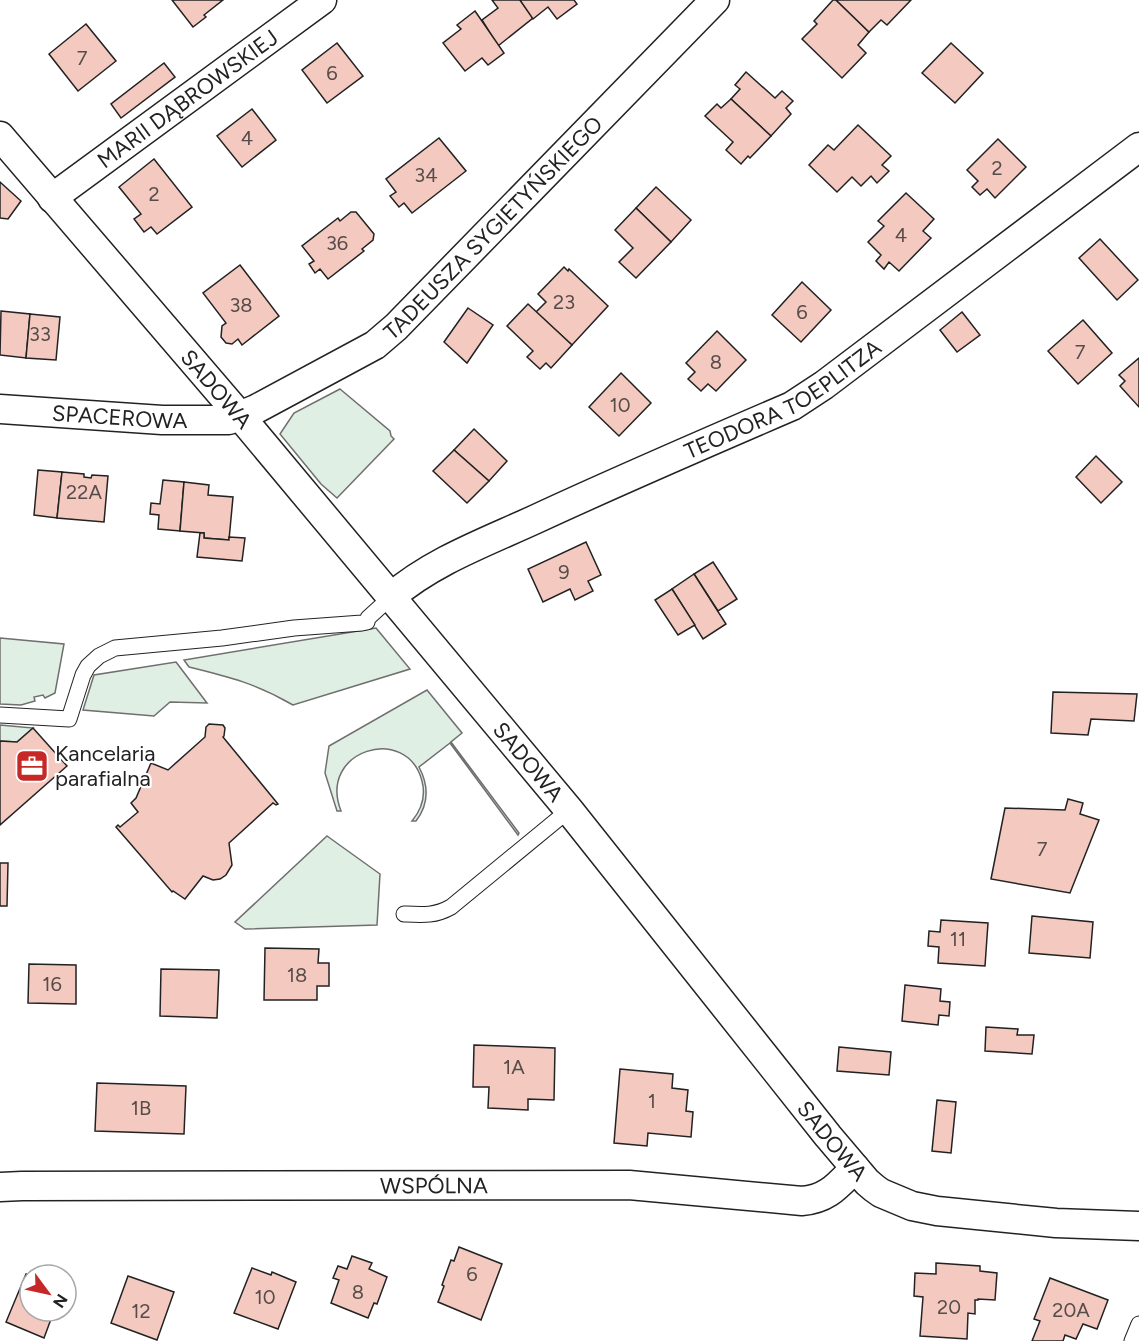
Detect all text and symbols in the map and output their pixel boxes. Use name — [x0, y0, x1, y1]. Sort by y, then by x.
street label: MARII DĄBROWSKIEJ — [92, 24, 283, 174]
house number: 7 — [77, 46, 88, 70]
house number: 6 — [326, 61, 338, 85]
street label: TADEUSZA SYGIETYŃSKIEGO — [378, 110, 608, 345]
house number: 4 — [241, 126, 253, 150]
house number: 2 — [991, 156, 1003, 180]
house number: 34 — [414, 163, 438, 187]
house number: 2 — [148, 182, 160, 206]
house number: 4 — [895, 223, 907, 247]
house number: 36 — [326, 231, 348, 255]
house number: 23 — [553, 290, 575, 314]
house number: 38 — [229, 293, 253, 317]
house number: 6 — [796, 300, 808, 324]
house number: 33 — [29, 322, 51, 346]
street label: TEODORA TOEPLITZA — [680, 333, 886, 464]
house number: 7 — [1075, 340, 1086, 364]
street label: SADOWA — [175, 344, 258, 434]
house number: 8 — [710, 350, 722, 374]
house number: 10 — [609, 393, 631, 417]
street label: SPACEROWA — [51, 399, 187, 434]
house number: 22A — [66, 480, 102, 504]
house number: 9 — [558, 560, 570, 584]
street label: SADOWA — [488, 716, 570, 807]
place label: Kancelaria parafialna — [55, 740, 155, 792]
office icon: Kancelaria parafialna — [14, 748, 50, 784]
house number: 7 — [1037, 837, 1048, 861]
house number: 11 — [950, 927, 966, 951]
house number: 18 — [287, 963, 307, 987]
house number: 16 — [42, 972, 62, 996]
house number: 1A — [503, 1055, 525, 1079]
house number: 1 — [648, 1089, 656, 1113]
street label: SADOWA — [792, 1095, 874, 1186]
house number: 1B — [131, 1096, 151, 1120]
street label: WSPÓLNA — [380, 1172, 488, 1199]
house number: 6 — [466, 1262, 478, 1286]
north arrow — [18, 1263, 78, 1323]
house number: 8 — [352, 1280, 364, 1304]
house number: 10 — [254, 1285, 276, 1309]
text: N — [49, 1291, 71, 1311]
house number: 20 — [937, 1295, 961, 1319]
house number: 20A — [1052, 1298, 1090, 1322]
house number: 12 — [131, 1299, 151, 1323]

